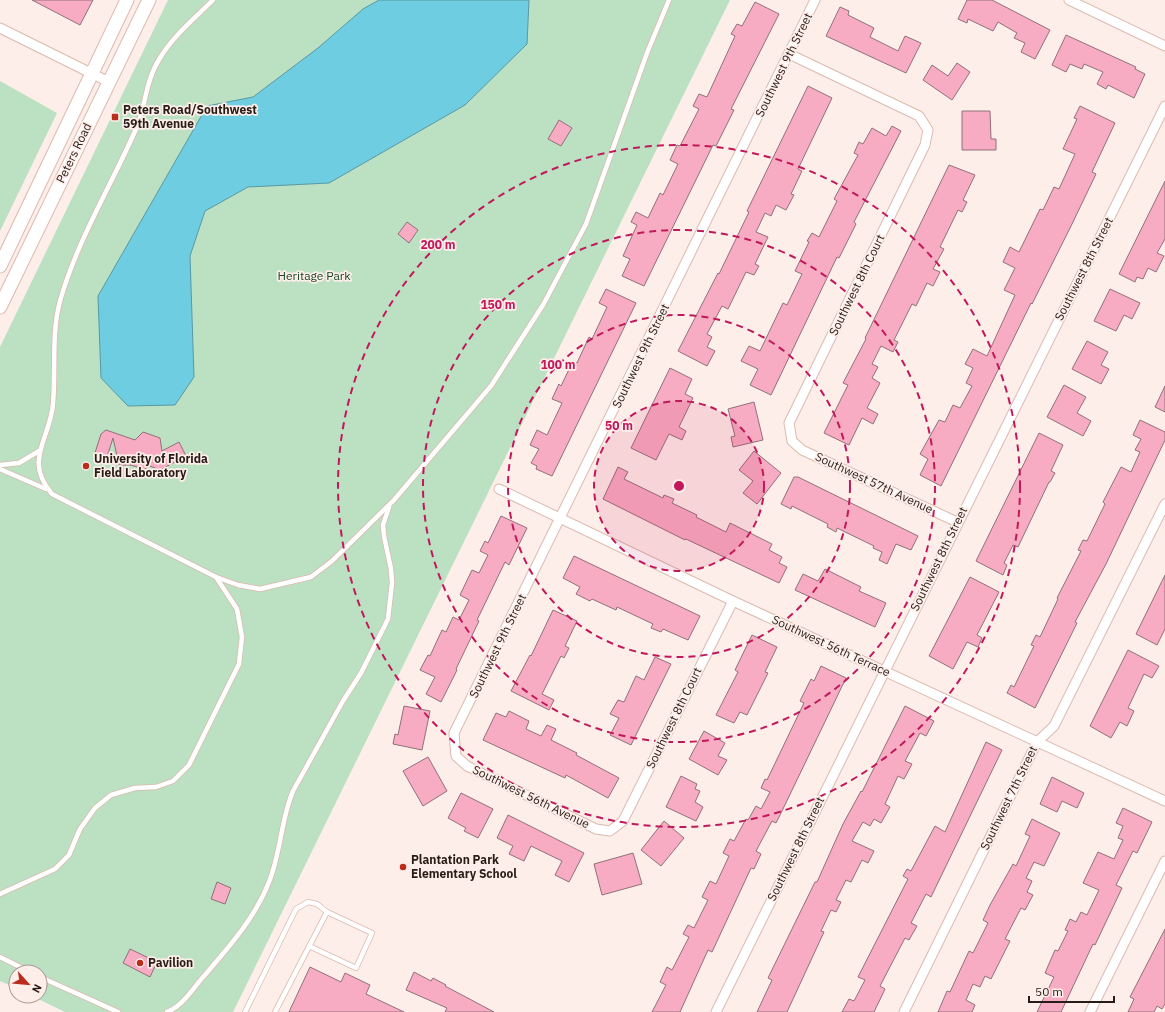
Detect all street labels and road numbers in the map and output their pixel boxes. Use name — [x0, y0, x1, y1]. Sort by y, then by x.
street label: Southwest 9th Street — [752, 10, 815, 119]
street label: Peters Road — [53, 120, 95, 185]
street label: Southwest 8th Street — [1051, 215, 1116, 323]
street label: Southwest 8th Court — [826, 232, 888, 338]
street label: Southwest 9th Street — [609, 301, 672, 410]
street label: Southwest 57th Avenue — [813, 449, 936, 517]
street label: Southwest 8th Street — [907, 504, 970, 613]
street label: Southwest 9th Street — [466, 591, 529, 700]
street label: Southwest 56th Terrace — [770, 612, 893, 680]
street label: Southwest 8th Court — [643, 665, 705, 771]
street label: Southwest 7th Street — [977, 743, 1040, 852]
street label: Southwest 56th Avenue — [470, 762, 593, 832]
street label: Southwest 8th Street — [764, 794, 827, 903]

